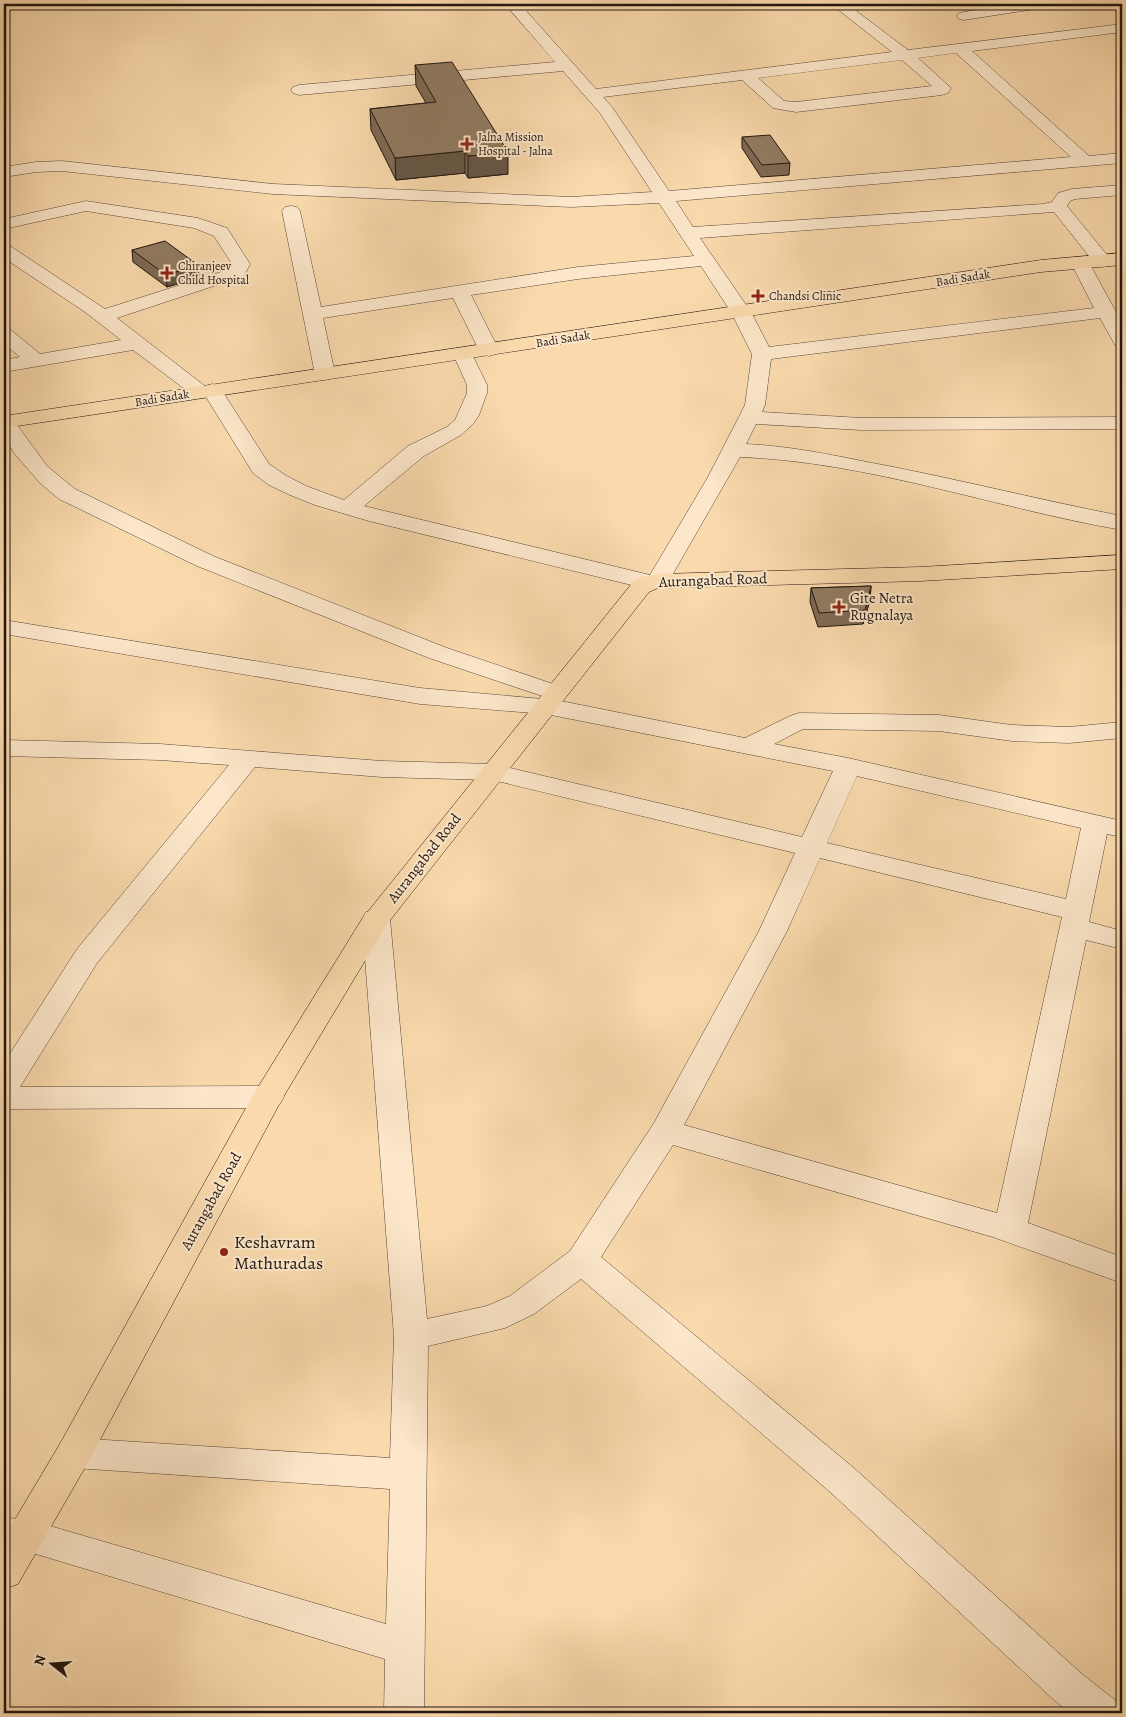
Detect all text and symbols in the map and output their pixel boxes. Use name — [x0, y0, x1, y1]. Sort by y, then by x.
place label: Jalna Mission Hospital - Jalna — [478, 129, 553, 159]
marker: Jalna Mission Hospital - Jalna — [460, 137, 474, 151]
place label: Chiranjeev Child Hospital — [178, 258, 249, 288]
marker: Chiranjeev Child Hospital — [160, 266, 174, 280]
street label: Badi Sadak — [935, 266, 991, 290]
place label: Chandsi Clinic — [769, 288, 841, 304]
marker: Chandsi Clinic — [751, 289, 765, 303]
street label: Badi Sadak — [535, 327, 591, 351]
street label: Badi Sadak — [134, 386, 190, 410]
street label: Aurangabad Road — [657, 568, 769, 592]
place label: Gite Netra Rugnalaya — [850, 588, 913, 625]
marker: Gite Netra Rugnalaya — [832, 600, 846, 614]
street label: Aurangabad Road — [382, 808, 466, 908]
street label: Aurangabad Road — [175, 1148, 247, 1254]
place label: Keshavram Mathuradas — [234, 1230, 323, 1275]
marker: Keshavram Mathuradas — [218, 1246, 230, 1258]
north arrow — [28, 1640, 78, 1690]
text: N — [29, 1653, 51, 1668]

